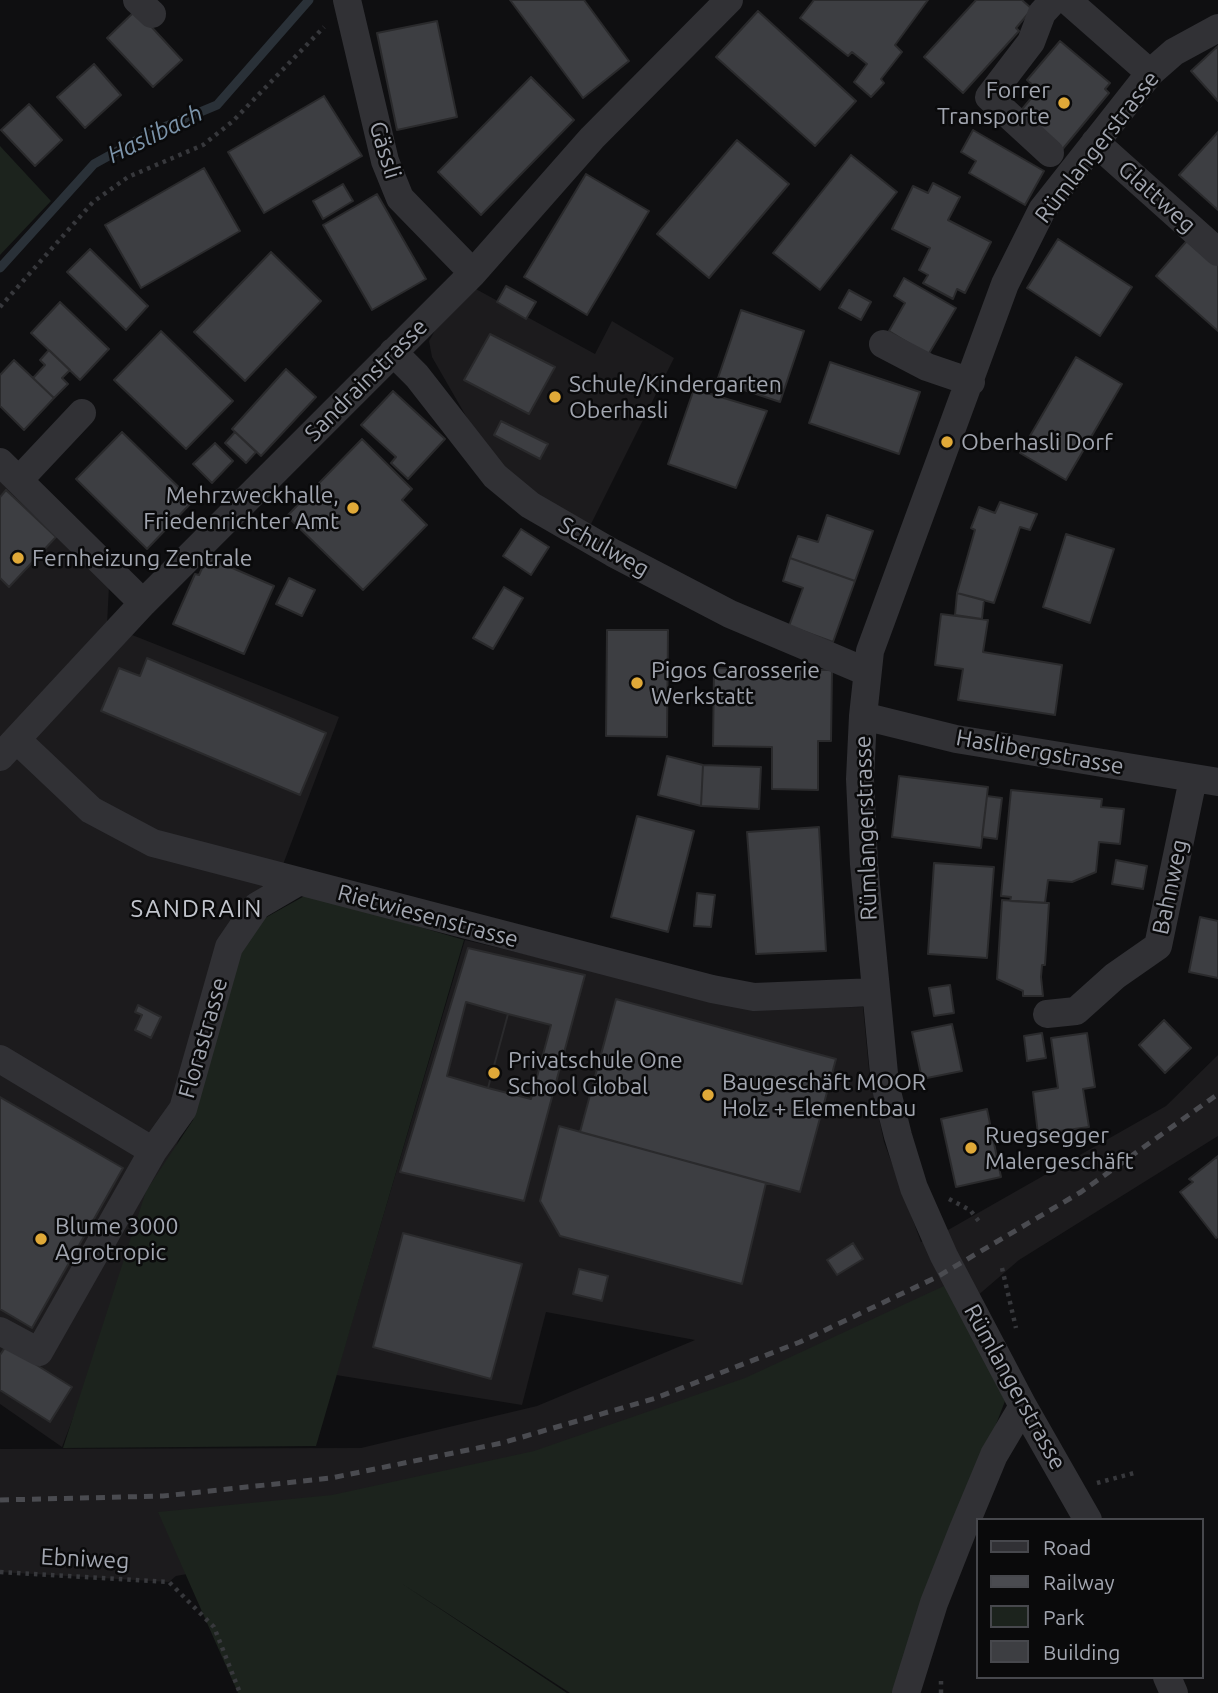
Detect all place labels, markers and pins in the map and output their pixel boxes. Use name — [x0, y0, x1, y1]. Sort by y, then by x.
place label: Forrer Transporte — [937, 76, 1050, 130]
marker: Forrer Transporte — [1056, 95, 1072, 111]
place label: Schule/Kindergarten Oberhasli — [569, 370, 782, 424]
marker: Schule/Kindergarten Oberhasli — [547, 389, 563, 405]
place label: Oberhasli Dorf — [961, 428, 1113, 456]
marker: Oberhasli Dorf — [939, 434, 955, 450]
place label: Mehrzweckhalle, Friedenrichter Amt — [143, 481, 339, 535]
marker: Mehrzweckhalle, Friedenrichter Amt — [345, 500, 361, 516]
place label: Fernheizung Zentrale — [32, 544, 252, 572]
marker: Fernheizung Zentrale — [10, 550, 26, 566]
place label: Pigos Carosserie Werkstatt — [651, 656, 820, 710]
marker: Pigos Carosserie Werkstatt — [629, 675, 645, 691]
place label: Privatschule One School Global — [508, 1046, 683, 1100]
marker: Privatschule One School Global — [486, 1065, 502, 1081]
place label: Baugeschäft MOOR Holz + Elementbau — [722, 1068, 926, 1122]
marker: Baugeschäft MOOR Holz + Elementbau — [700, 1087, 716, 1103]
place label: Ruegsegger Malergeschäft — [985, 1121, 1134, 1175]
marker: Ruegsegger Malergeschäft — [963, 1140, 979, 1156]
place label: Blume 3000 Agrotropic — [55, 1212, 178, 1266]
marker: Blume 3000 Agrotropic — [33, 1231, 49, 1247]

